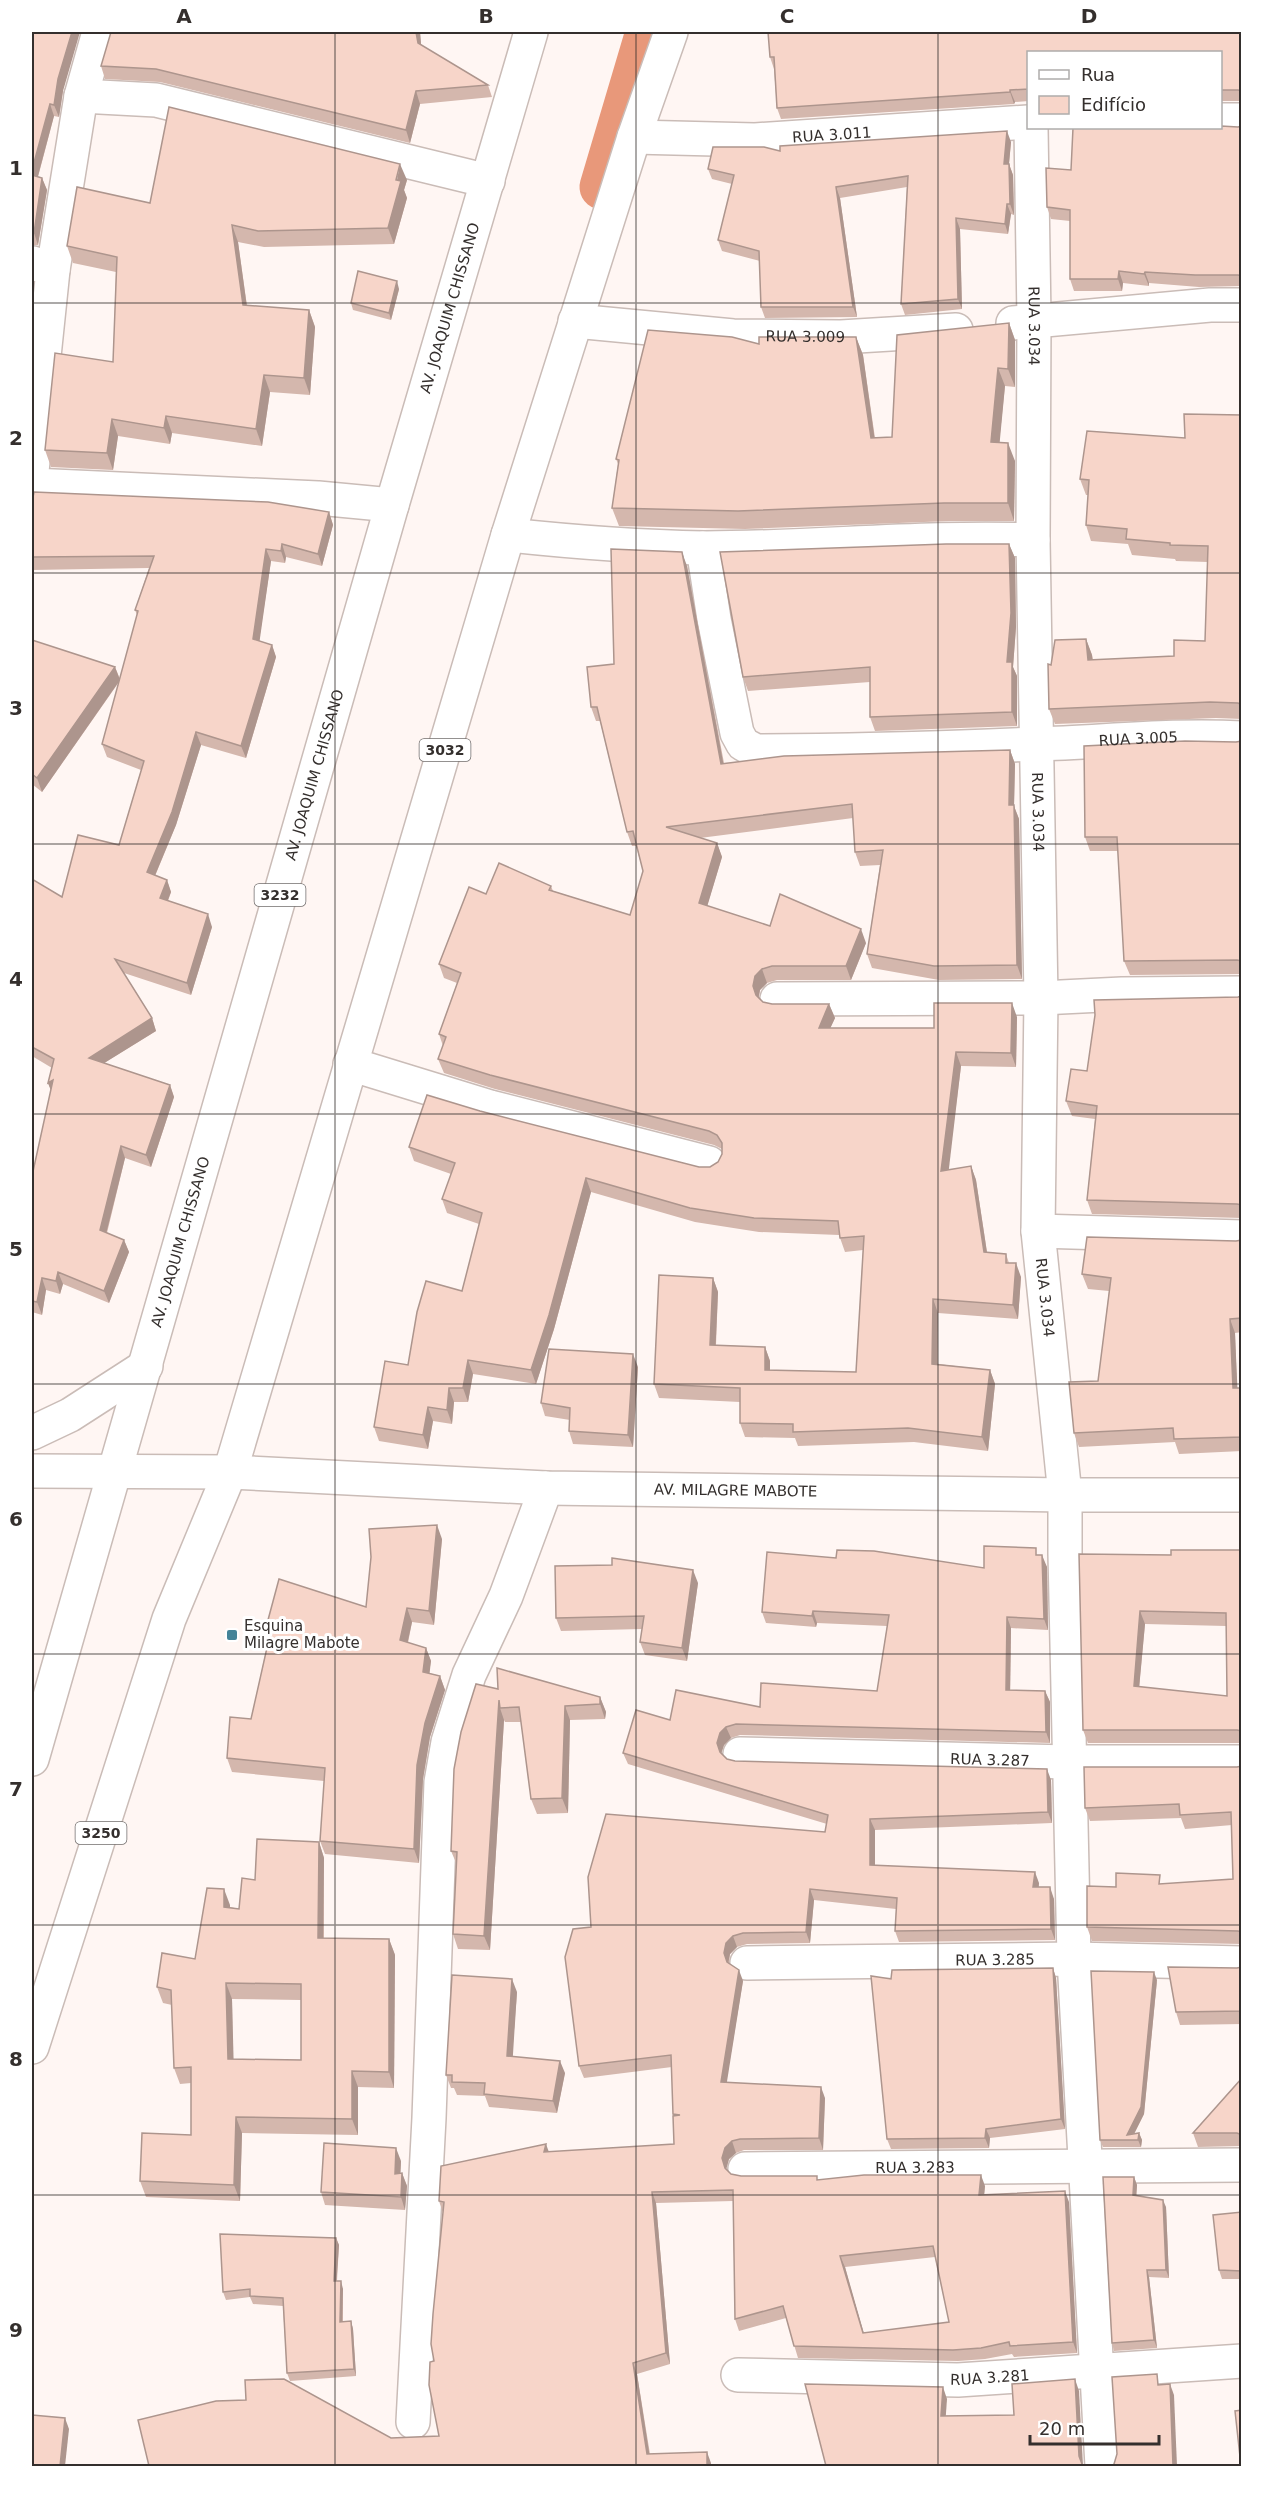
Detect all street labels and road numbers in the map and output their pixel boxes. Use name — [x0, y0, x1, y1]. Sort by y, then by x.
street label: RUA 3.011 — [792, 123, 872, 147]
street label: AV. JOAQUIM CHISSANO — [416, 221, 483, 395]
street label: RUA 3.034 — [1024, 286, 1043, 366]
street label: RUA 3.009 — [765, 327, 845, 346]
street label: AV. JOAQUIM CHISSANO — [281, 687, 348, 862]
street label: RUA 3.005 — [1098, 728, 1178, 750]
road number: 3032 — [420, 739, 470, 761]
street label: RUA 3.034 — [1028, 772, 1047, 852]
road number: 3232 — [254, 884, 306, 906]
street label: AV. JOAQUIM CHISSANO — [147, 1154, 214, 1329]
street label: RUA 3.034 — [1032, 1257, 1058, 1338]
street label: AV. MILAGRE MABOTE — [654, 1480, 817, 1501]
street label: RUA 3.287 — [950, 1750, 1030, 1770]
road number: 3250 — [76, 1822, 126, 1844]
street label: RUA 3.285 — [955, 1950, 1035, 1969]
street label: RUA 3.283 — [875, 2158, 955, 2177]
street label: RUA 3.281 — [950, 2366, 1030, 2389]

